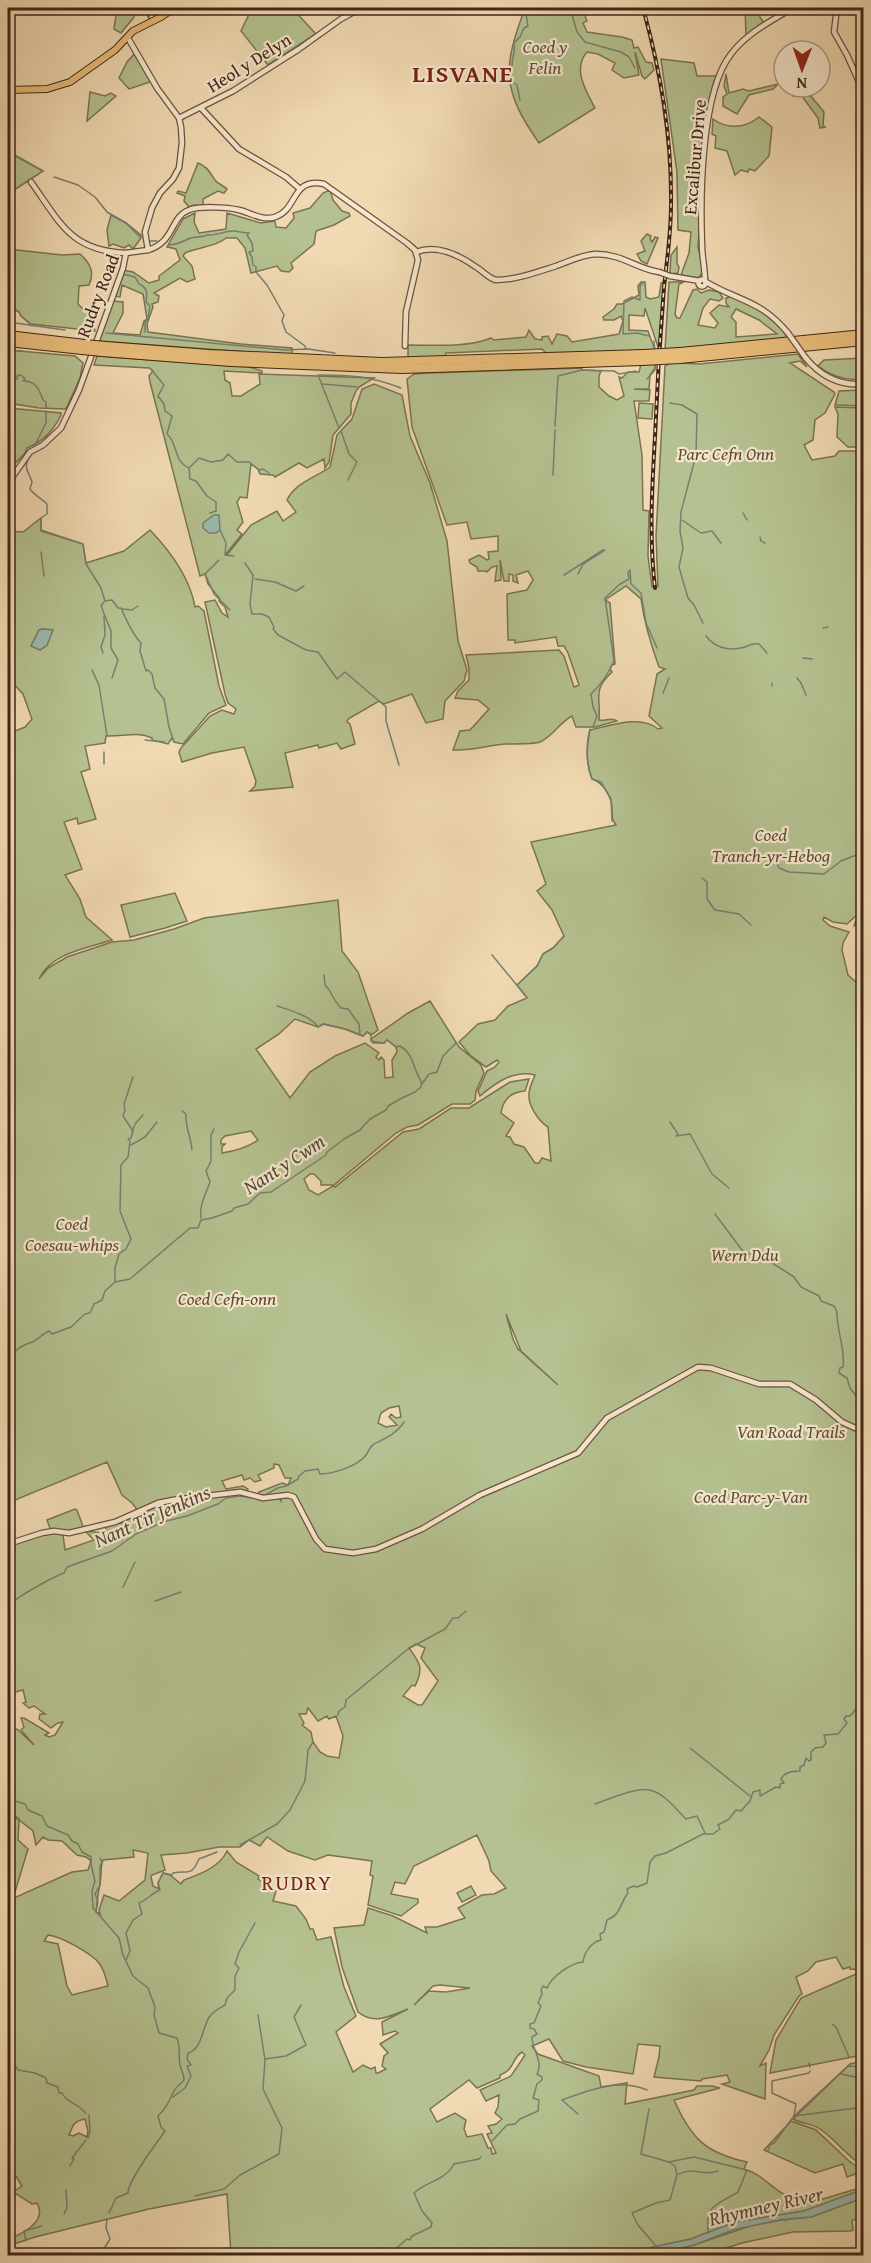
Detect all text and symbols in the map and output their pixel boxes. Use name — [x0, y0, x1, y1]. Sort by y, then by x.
street label: Heol y Delyn — [201, 26, 296, 99]
park label: Coed y Felin — [523, 33, 568, 81]
north arrow — [772, 39, 832, 99]
district label: LISVANE — [412, 56, 514, 91]
text: N — [796, 72, 807, 96]
street label: Excalibur Drive — [676, 98, 713, 216]
street label: Rudry Road — [69, 250, 126, 342]
park label: Parc Cefn Onn — [677, 440, 774, 467]
park label: Coed Tranch-yr-Hebog — [712, 821, 830, 869]
water label: Nant y Cwm — [236, 1126, 331, 1201]
park label: Coed Coesau-whips — [25, 1210, 120, 1258]
park label: Wern Ddu — [711, 1241, 779, 1268]
park label: Coed Cefn-onn — [178, 1285, 276, 1312]
park label: Van Road Trails — [737, 1418, 846, 1445]
water label: Nant Tir Jenkins — [88, 1477, 215, 1555]
park label: Coed Parc-y-Van — [694, 1483, 808, 1510]
district label: RUDRY — [262, 1867, 332, 1898]
water label: Rhymney River — [705, 2178, 826, 2233]

